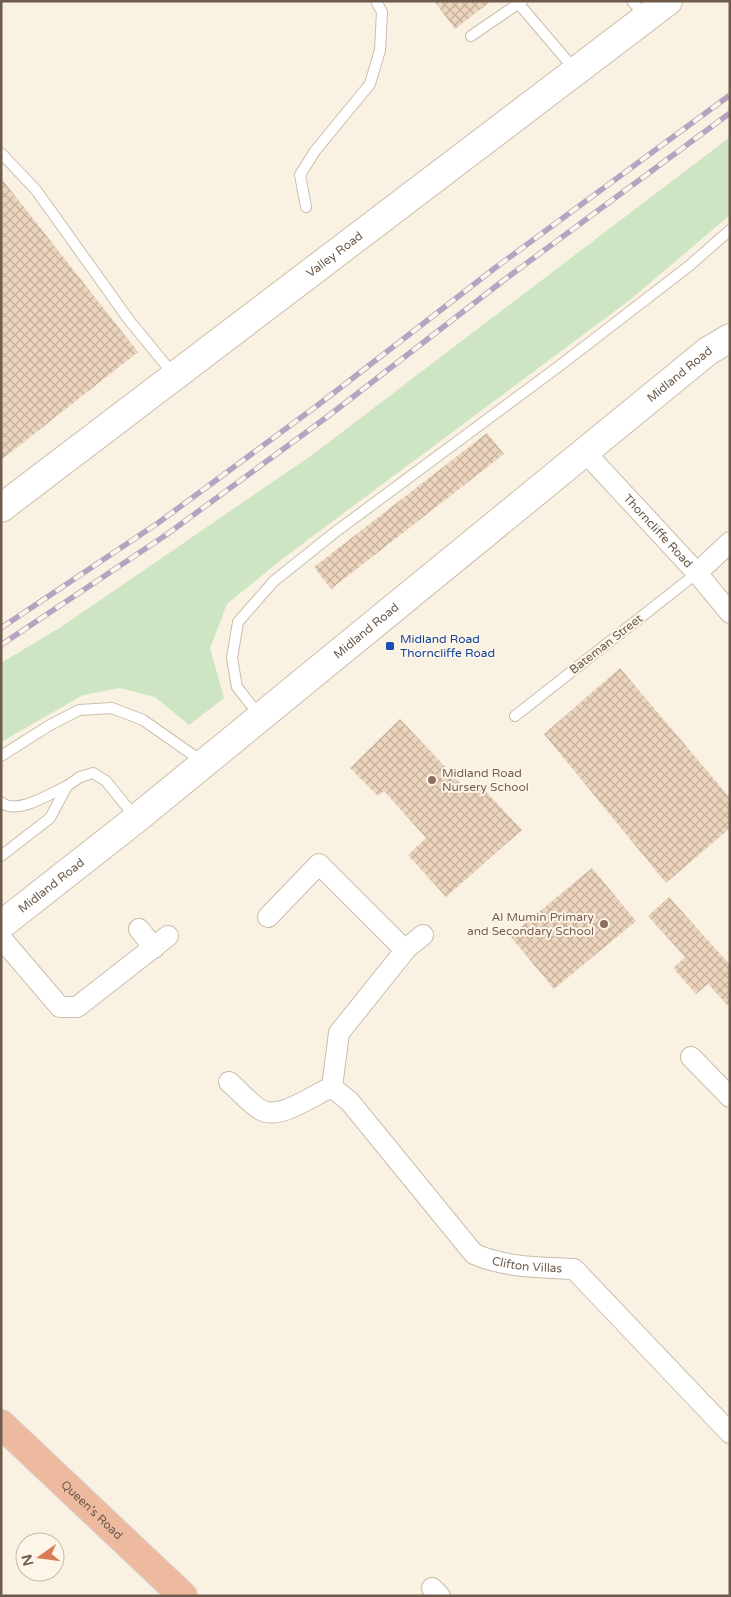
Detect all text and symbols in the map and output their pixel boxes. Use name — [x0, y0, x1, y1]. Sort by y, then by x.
street label: Valley Road — [304, 229, 365, 280]
street label: Midland Road — [644, 343, 715, 405]
street label: Thorncliffe Road — [621, 491, 696, 571]
street label: Midland Road — [331, 600, 402, 661]
street label: Bateman Street — [567, 611, 646, 677]
place label: Midland Road Thorncliffe Road — [400, 632, 495, 660]
marker: Midland Road Thorncliffe Road — [384, 640, 396, 652]
place label: Midland Road Nursery School — [442, 766, 529, 794]
marker: Midland Road Nursery School — [426, 774, 438, 786]
street label: Midland Road — [16, 855, 87, 916]
place label: Al Mumin Primary and Secondary School — [467, 910, 595, 938]
marker: Al Mumin Primary and Secondary School — [598, 918, 610, 930]
street label: Clifton Villas — [491, 1254, 563, 1275]
street label: Queen's Road — [58, 1477, 126, 1542]
north arrow — [15, 1532, 65, 1582]
text: N — [18, 1553, 37, 1568]

